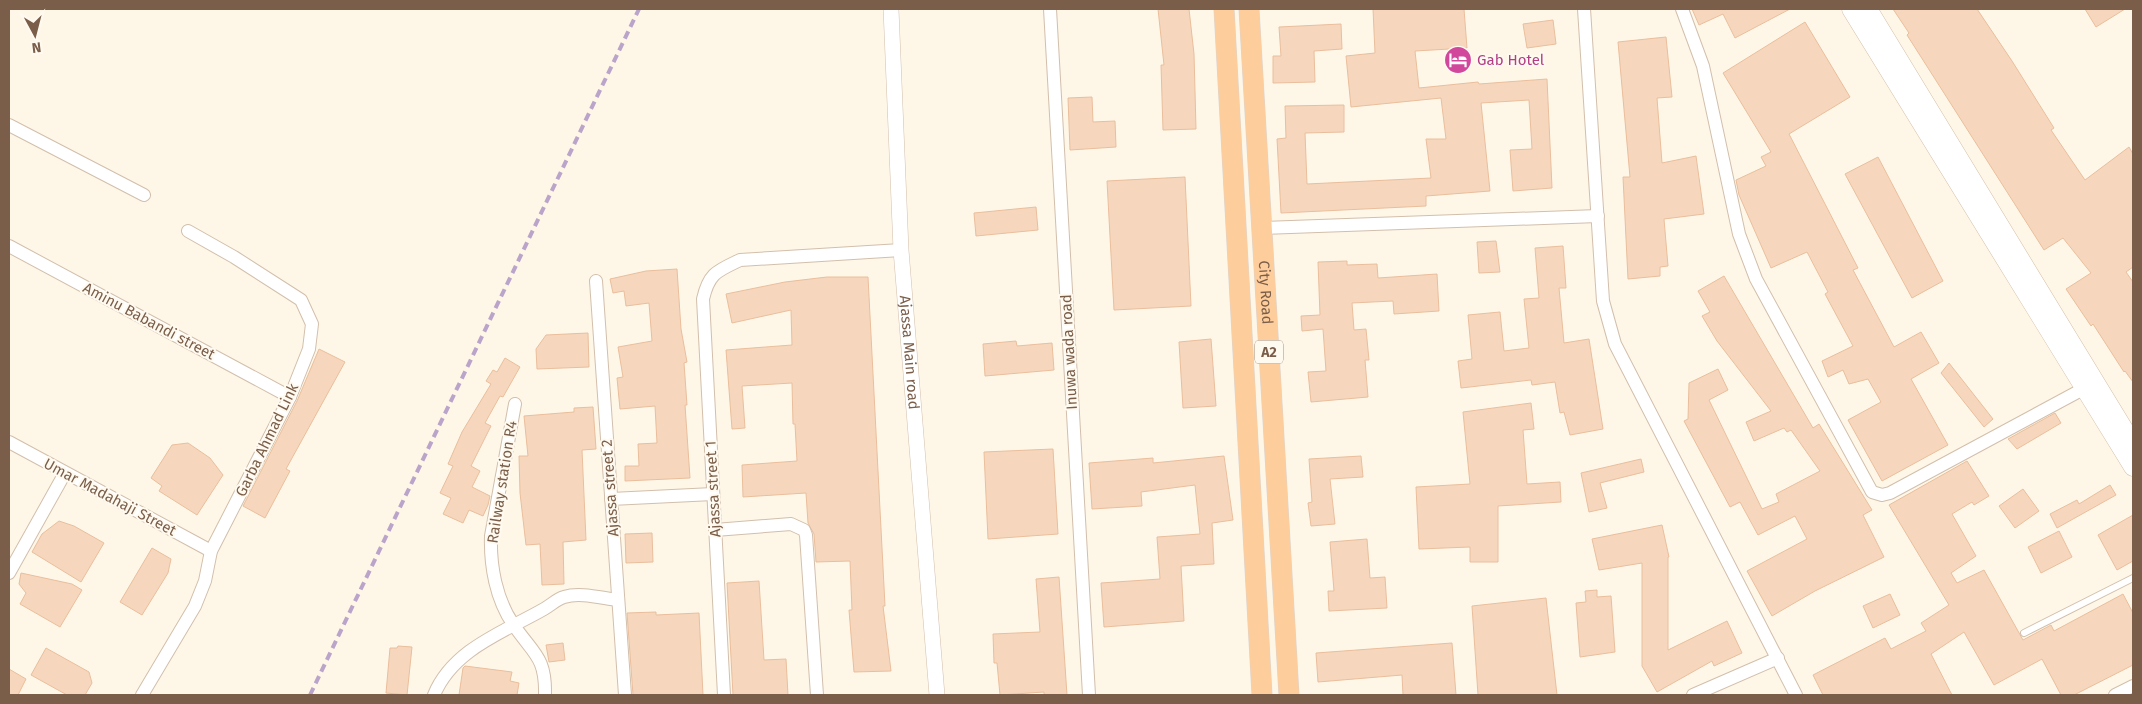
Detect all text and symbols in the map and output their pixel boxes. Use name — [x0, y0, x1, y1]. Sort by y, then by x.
north arrow — [10, 10, 60, 60]
text: N — [31, 38, 42, 56]
hotel icon: Gab Hotel — [1443, 45, 1473, 75]
place label: Gab Hotel — [1477, 51, 1545, 69]
street label: City Road — [1255, 260, 1276, 325]
street label: Aminu Babandi street — [80, 279, 219, 364]
street label: Inuwa wada road — [1057, 294, 1081, 410]
street label: Ajassa Main road — [896, 295, 923, 410]
road number: A2 — [1255, 341, 1283, 364]
street label: Garba Ahmad Link — [232, 380, 302, 500]
street label: Railway station R4 — [483, 419, 521, 545]
street label: Ajassa street 2 — [598, 439, 622, 537]
street label: Ajassa street 1 — [701, 440, 725, 538]
street label: Umar Madahaji Street — [41, 454, 180, 540]

